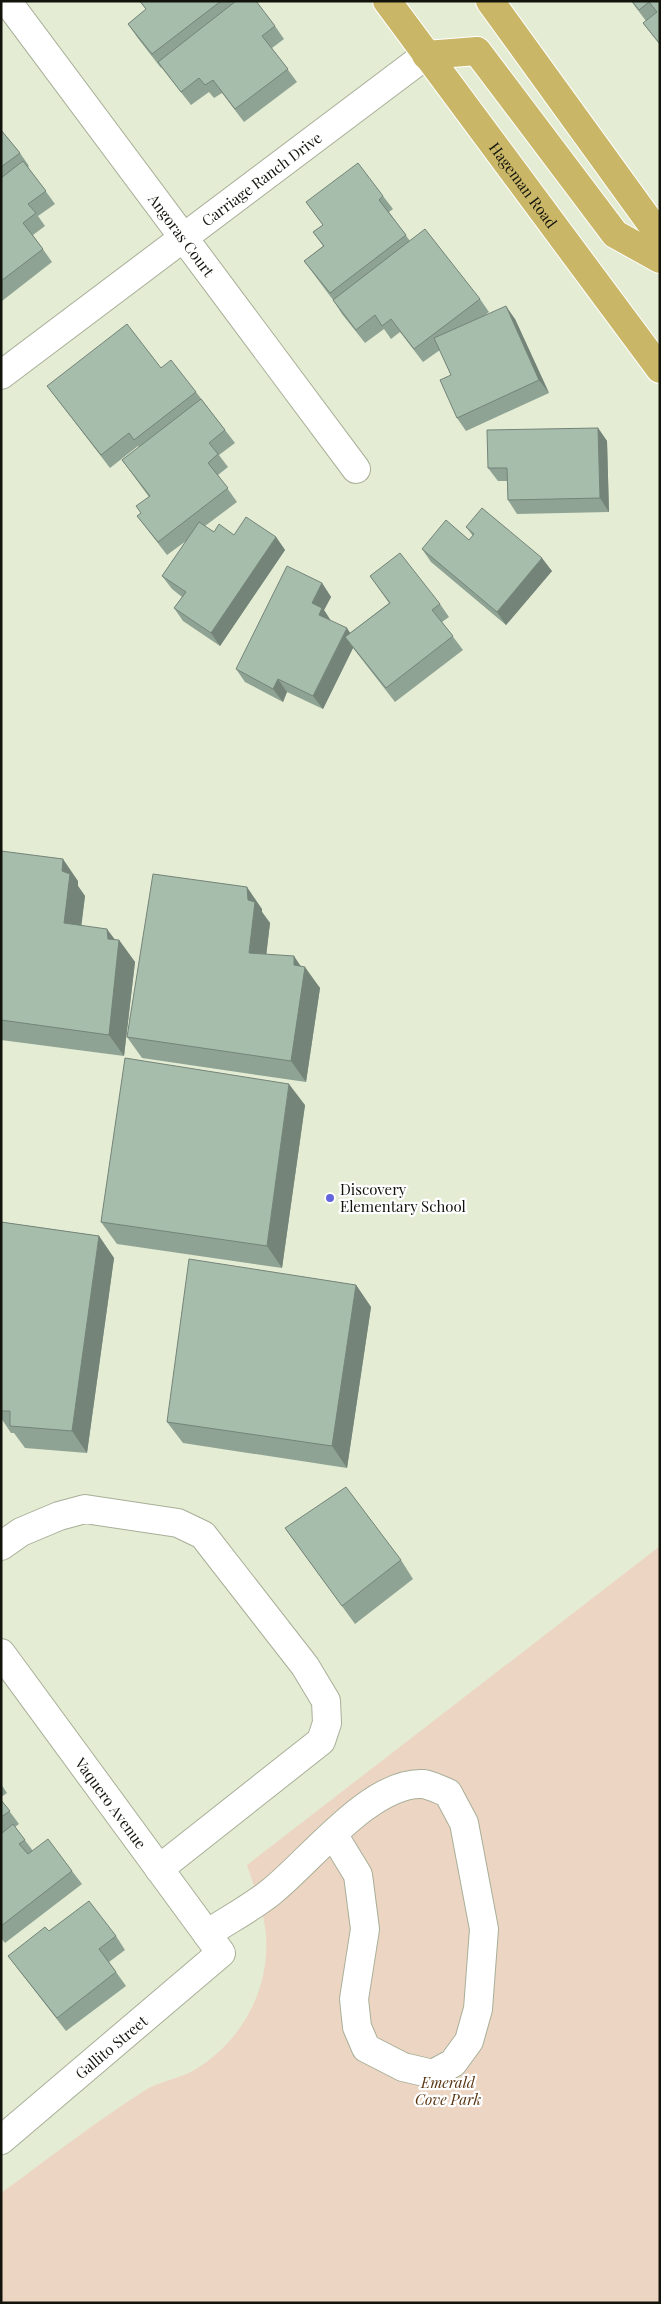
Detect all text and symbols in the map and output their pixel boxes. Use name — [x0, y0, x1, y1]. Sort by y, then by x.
street label: Carriage Ranch Drive — [197, 127, 325, 231]
street label: Hageman Road — [485, 138, 562, 232]
street label: Angoras Court — [144, 189, 219, 281]
place label: Discovery Elementary School — [340, 1179, 466, 1216]
marker: Discovery Elementary School — [324, 1192, 336, 1204]
street label: Vaquero Avenue — [70, 1753, 151, 1853]
street label: Gallito Street — [71, 2010, 152, 2083]
park label: Emerald Cove Park — [415, 2072, 481, 2109]

